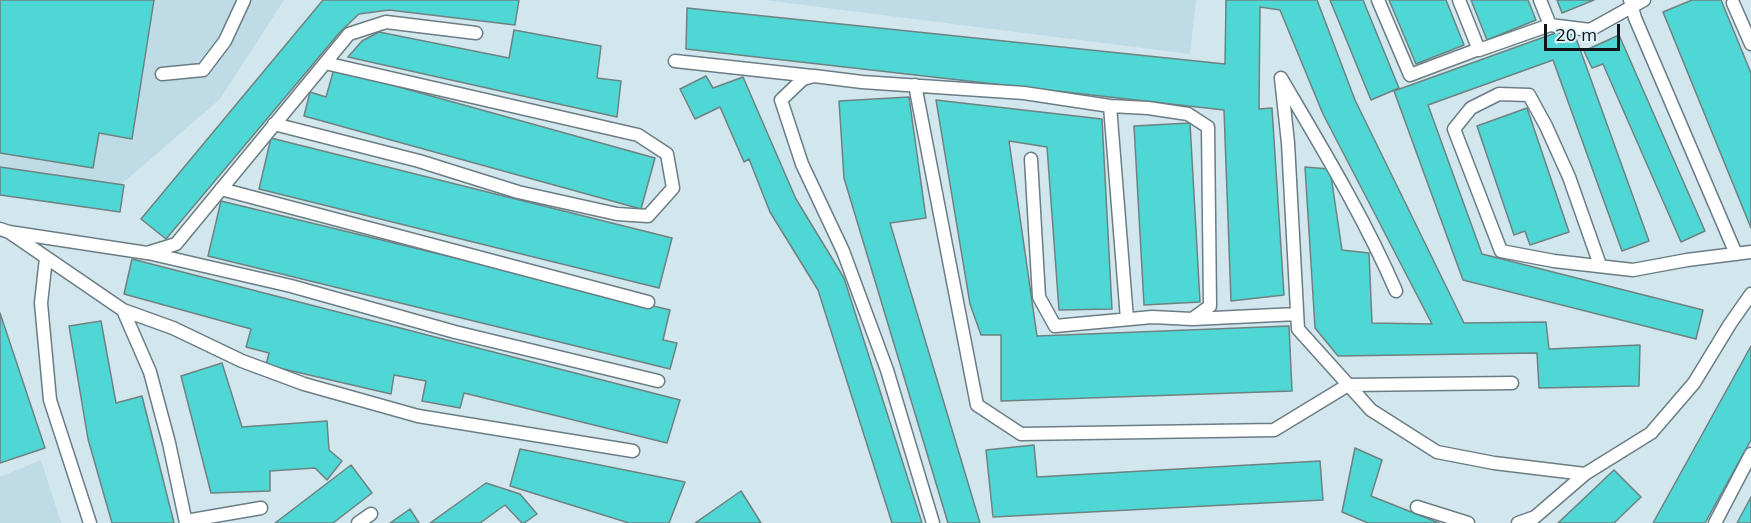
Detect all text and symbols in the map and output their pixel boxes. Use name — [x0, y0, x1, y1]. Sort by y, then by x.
scale bar — [1547, 12, 1624, 50]
text: 20 m — [1555, 23, 1597, 46]

